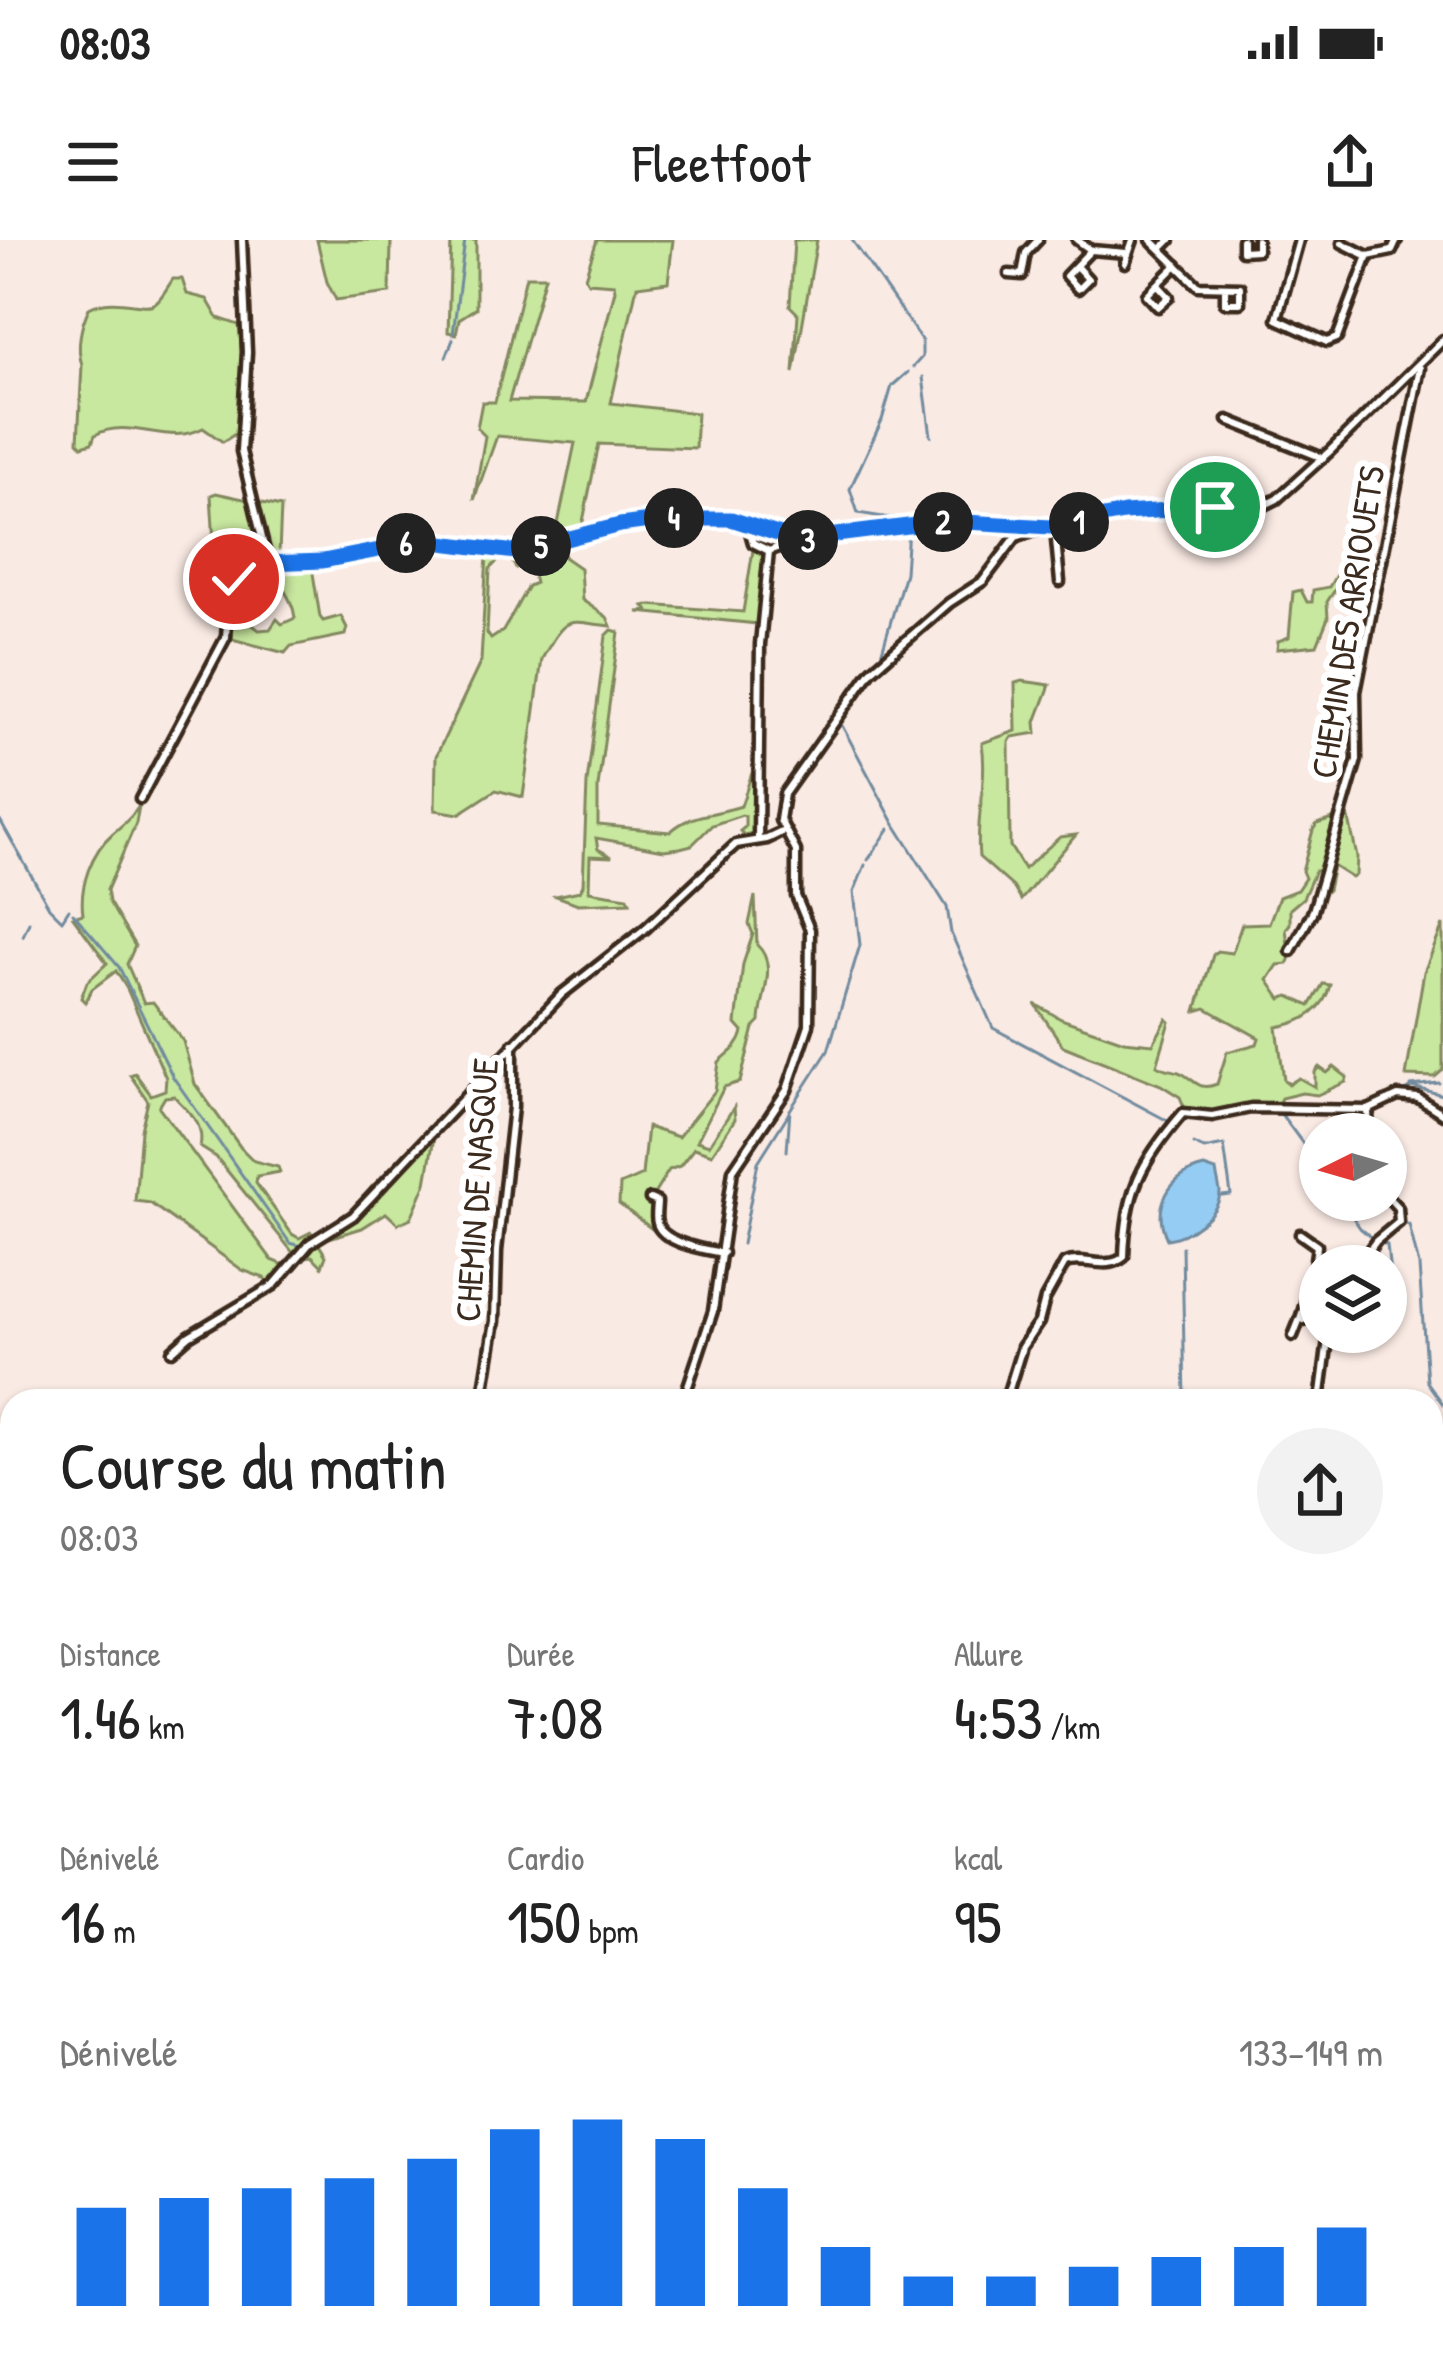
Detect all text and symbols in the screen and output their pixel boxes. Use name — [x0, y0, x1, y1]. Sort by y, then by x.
text: 08:03 — [60, 12, 150, 73]
text: Fleetfoot — [633, 126, 810, 199]
icon: menu — [60, 129, 126, 195]
icon: share — [1317, 129, 1383, 195]
pin — [1164, 456, 1266, 558]
street label: CHEMIN DES ARRIOUETS — [1298, 462, 1395, 782]
icon: arrive — [1182, 474, 1248, 540]
pin: 4 — [644, 488, 704, 548]
pin: 2 — [913, 492, 973, 552]
pin: 1 — [1049, 492, 1109, 552]
text: 4 — [668, 496, 680, 540]
text: 2 — [935, 500, 951, 544]
text: 1 — [1073, 500, 1085, 544]
pin: 3 — [778, 510, 838, 570]
pin: 6 — [376, 513, 436, 573]
pin: 5 — [511, 516, 571, 576]
text: 3 — [801, 518, 815, 562]
text: 6 — [399, 521, 413, 565]
text: 5 — [534, 524, 548, 568]
pin — [183, 528, 285, 630]
icon: check — [201, 546, 267, 612]
street label: CHEMIN DE NASQUE — [442, 1057, 509, 1323]
north arrow — [1299, 1113, 1407, 1221]
map controls — [1299, 1113, 1407, 1353]
button: layers — [1299, 1245, 1407, 1353]
text: Course du matin — [60, 1420, 447, 1510]
button: share — [1257, 1428, 1383, 1554]
text: 08:03 — [60, 1510, 138, 1563]
text: Distance — [60, 1632, 161, 1676]
text: Durée — [507, 1632, 575, 1676]
text: Allure — [954, 1632, 1023, 1676]
text: 1.46 — [60, 1676, 141, 1758]
text: 7:08 — [507, 1676, 603, 1758]
text: 4:53 — [954, 1676, 1043, 1758]
text: km — [141, 1705, 185, 1749]
text: /km — [1043, 1705, 1100, 1749]
text: Dénivelé — [60, 1836, 159, 1880]
text: Cardio — [507, 1836, 584, 1880]
text: kcal — [954, 1836, 1002, 1880]
text: 16 — [60, 1880, 106, 1962]
text: 150 — [507, 1880, 581, 1962]
text: 95 — [954, 1880, 1001, 1962]
text: m — [106, 1909, 136, 1953]
text: bpm — [581, 1909, 639, 1953]
text: Dénivelé — [60, 2025, 177, 2078]
text: 133–149 m — [1239, 2025, 1383, 2078]

